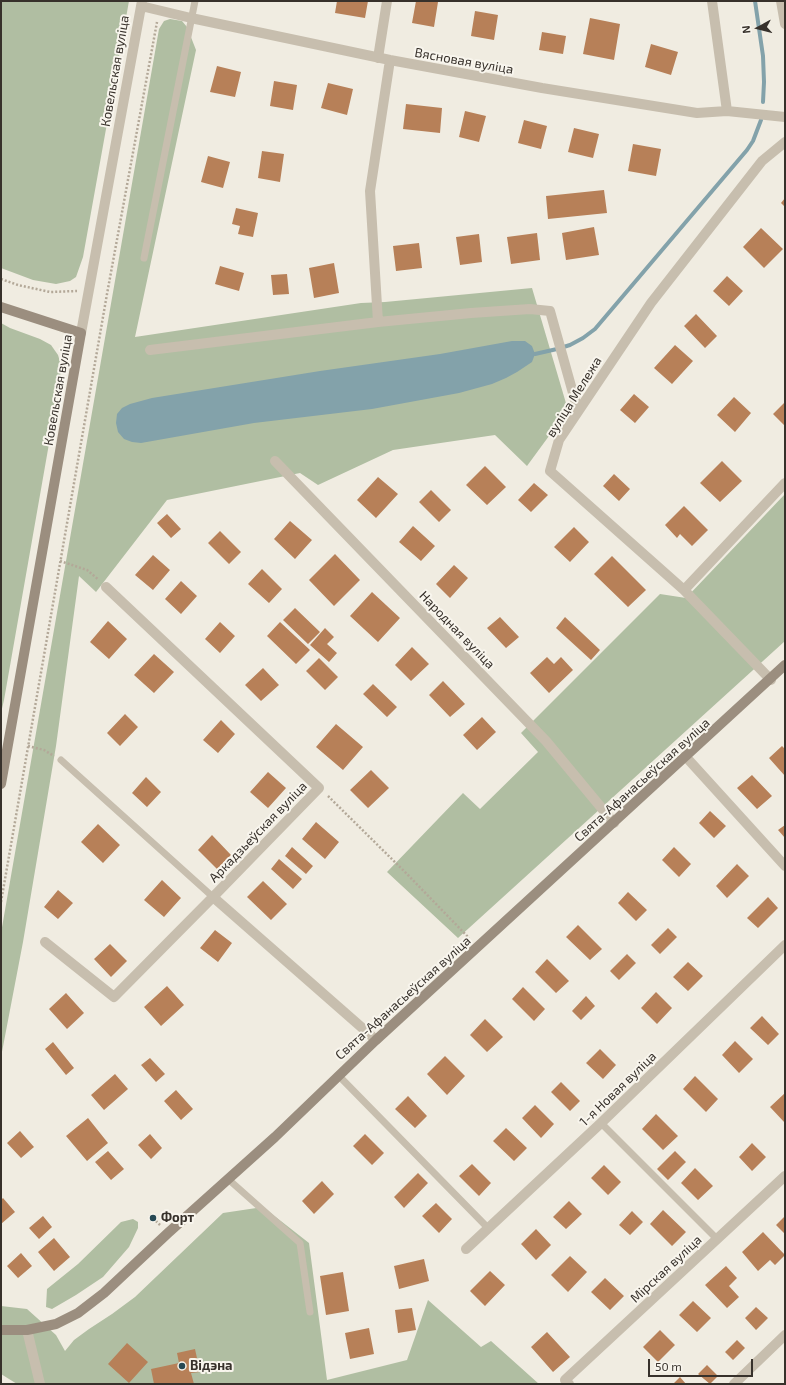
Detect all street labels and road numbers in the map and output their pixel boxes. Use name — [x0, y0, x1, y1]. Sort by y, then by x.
street label: Ковельская вуліца — [98, 14, 132, 128]
street label: Вясновая вуліца — [413, 45, 515, 77]
street label: Ковельская вуліца — [41, 333, 75, 447]
street label: вуліца Мележа — [543, 354, 605, 440]
street label: Народная вуліца — [416, 588, 498, 672]
street label: Свята-Афанасьеўская вуліца — [571, 715, 713, 845]
street label: Аркадзьеўская вуліца — [206, 778, 310, 886]
street label: Свята-Афанасьеўская вуліца — [332, 933, 474, 1063]
street label: 1-я Новая вуліца — [576, 1048, 660, 1130]
street label: Мірская вуліца — [627, 1232, 705, 1306]

